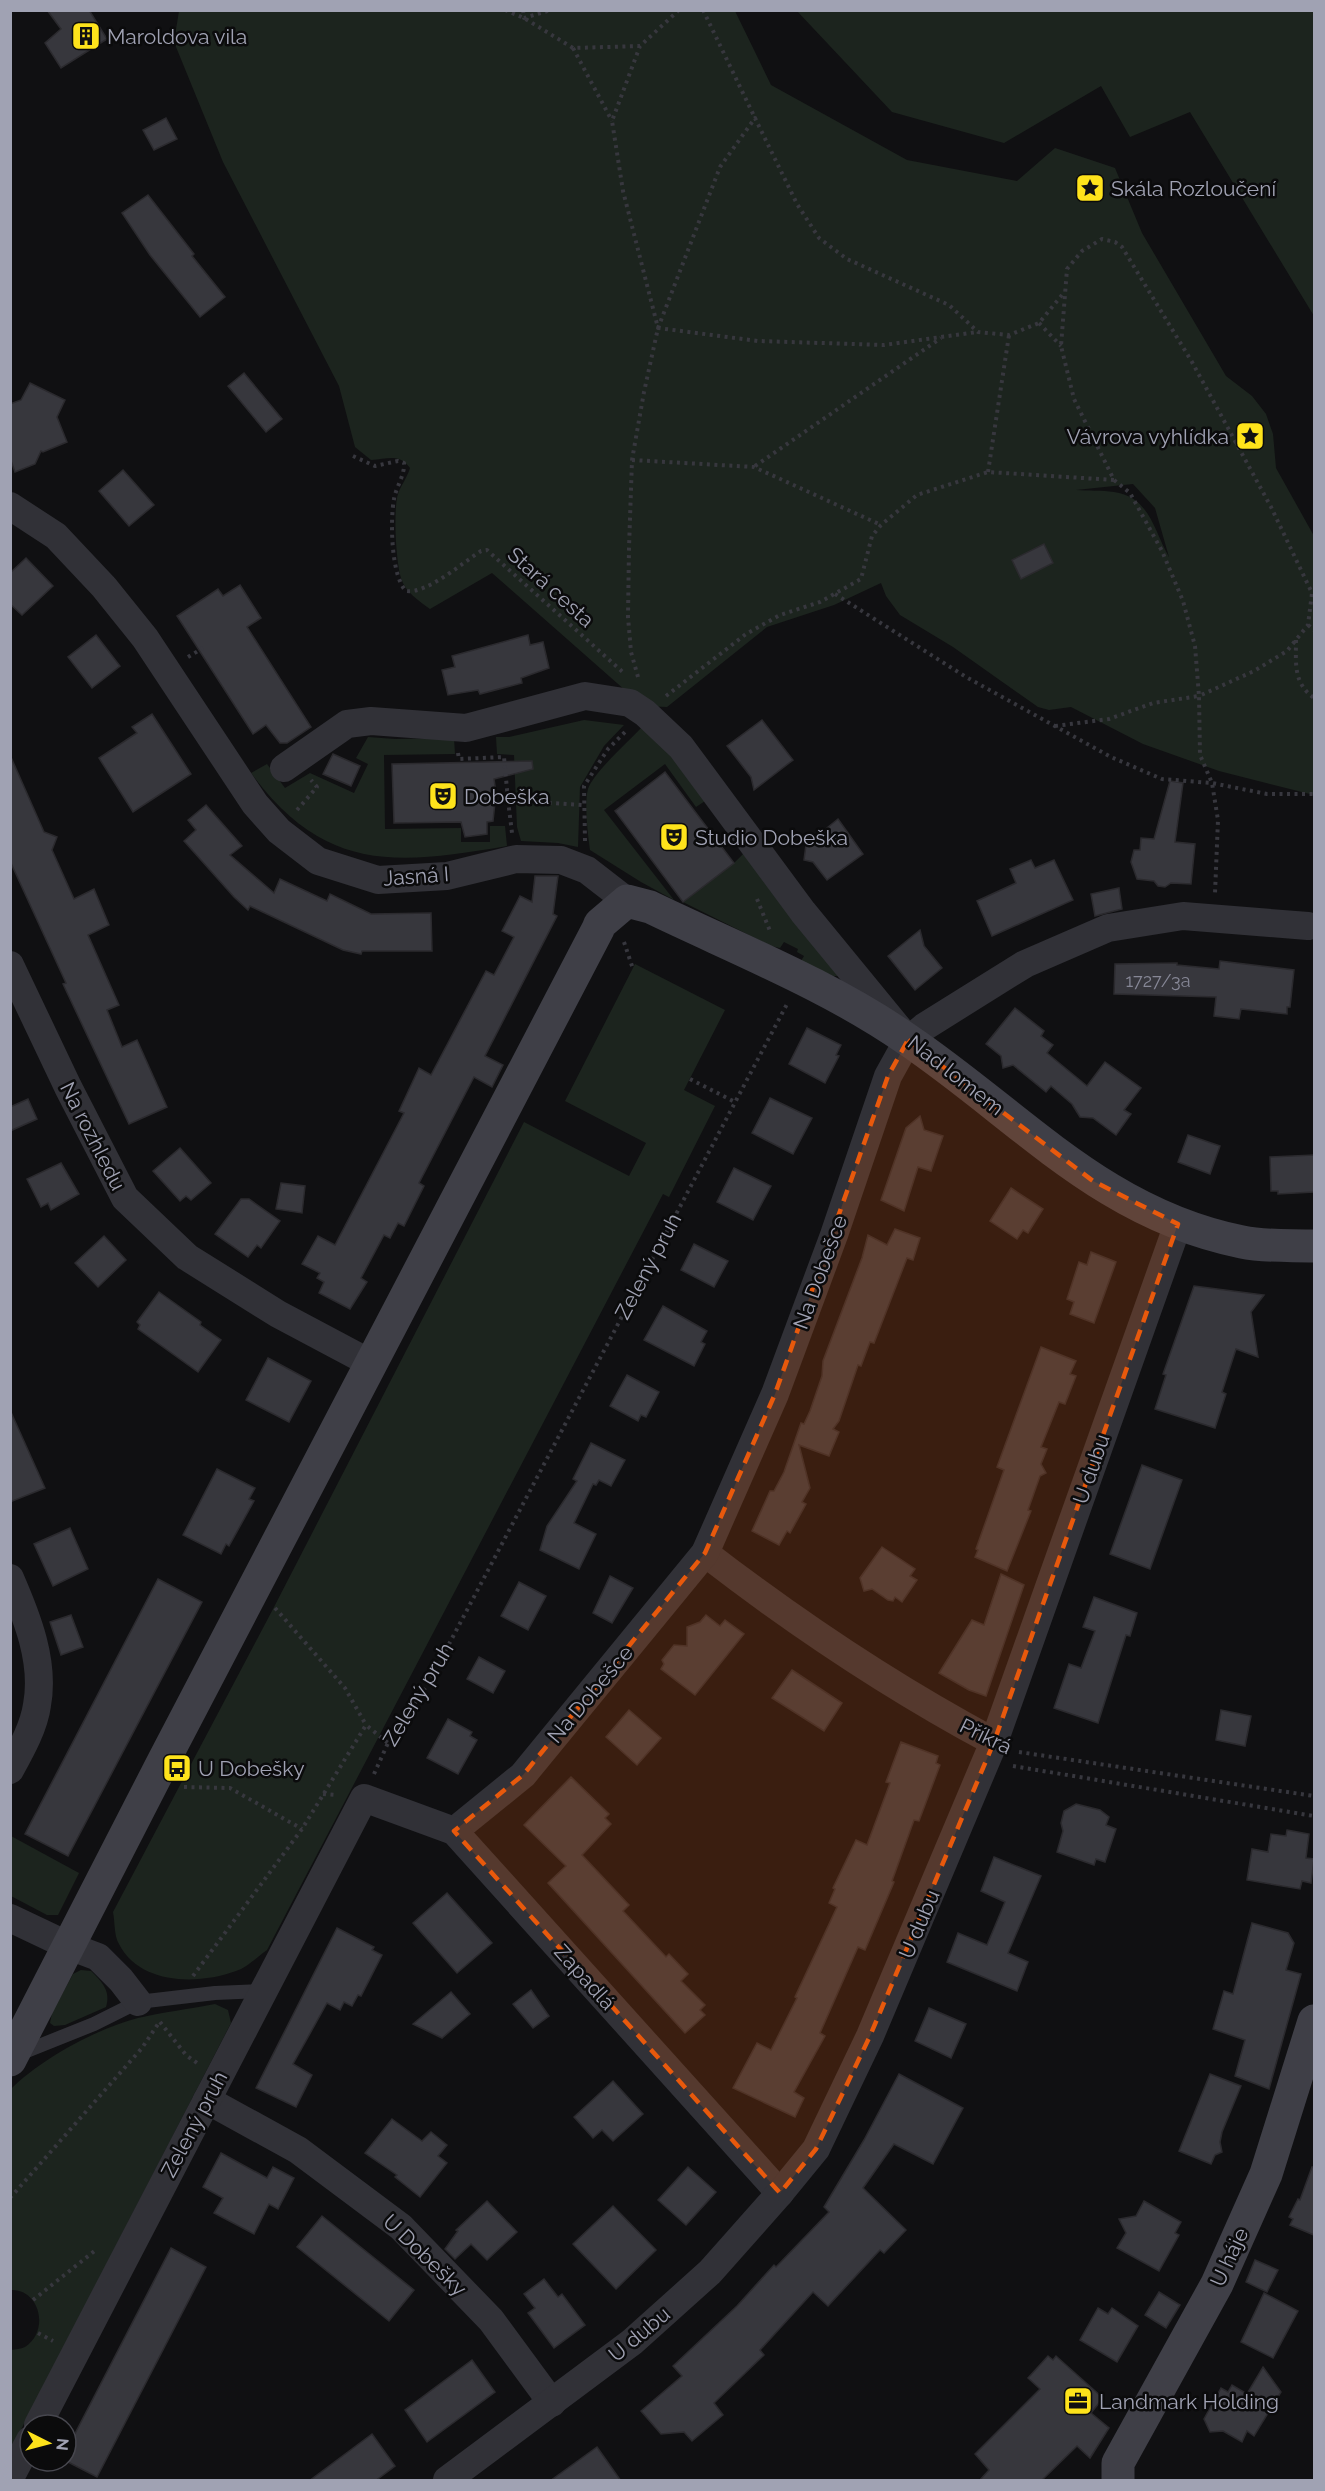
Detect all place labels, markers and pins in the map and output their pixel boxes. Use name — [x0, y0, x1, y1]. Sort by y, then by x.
building icon: Maroldova vila — [70, 20, 102, 52]
place label: Maroldova vila — [107, 24, 247, 49]
place icon: Skála Rozloučení — [1074, 172, 1106, 204]
place label: Skála Rozloučení — [1111, 176, 1276, 201]
place icon: Vávrova vyhlídka — [1234, 420, 1266, 452]
place label: Vávrova vyhlídka — [1067, 424, 1229, 449]
theatre icon: Dobeška — [427, 780, 459, 812]
place label: Dobeška — [464, 784, 549, 809]
theatre icon: Studio Dobeška — [658, 821, 690, 853]
place label: Studio Dobeška — [695, 825, 848, 850]
bus stop icon: U Dobešky — [161, 1752, 193, 1784]
place label: U Dobešky — [198, 1756, 305, 1781]
office icon: Landmark Holding — [1062, 2385, 1094, 2417]
place label: Landmark Holding — [1099, 2389, 1279, 2414]

